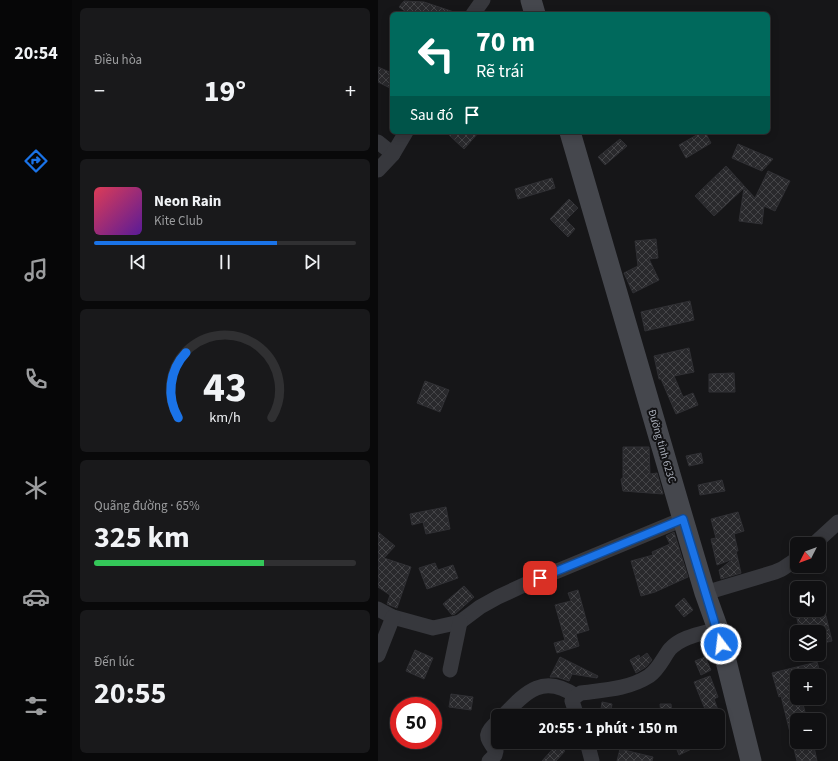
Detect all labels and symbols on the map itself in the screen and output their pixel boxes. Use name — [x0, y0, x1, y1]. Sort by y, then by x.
street label: Đường tỉnh 623C — [644, 407, 680, 485]
north arrow — [790, 537, 826, 573]
pin — [523, 561, 557, 595]
position arrow — [700, 623, 742, 665]
speed limit sign: 50 — [390, 697, 442, 749]

